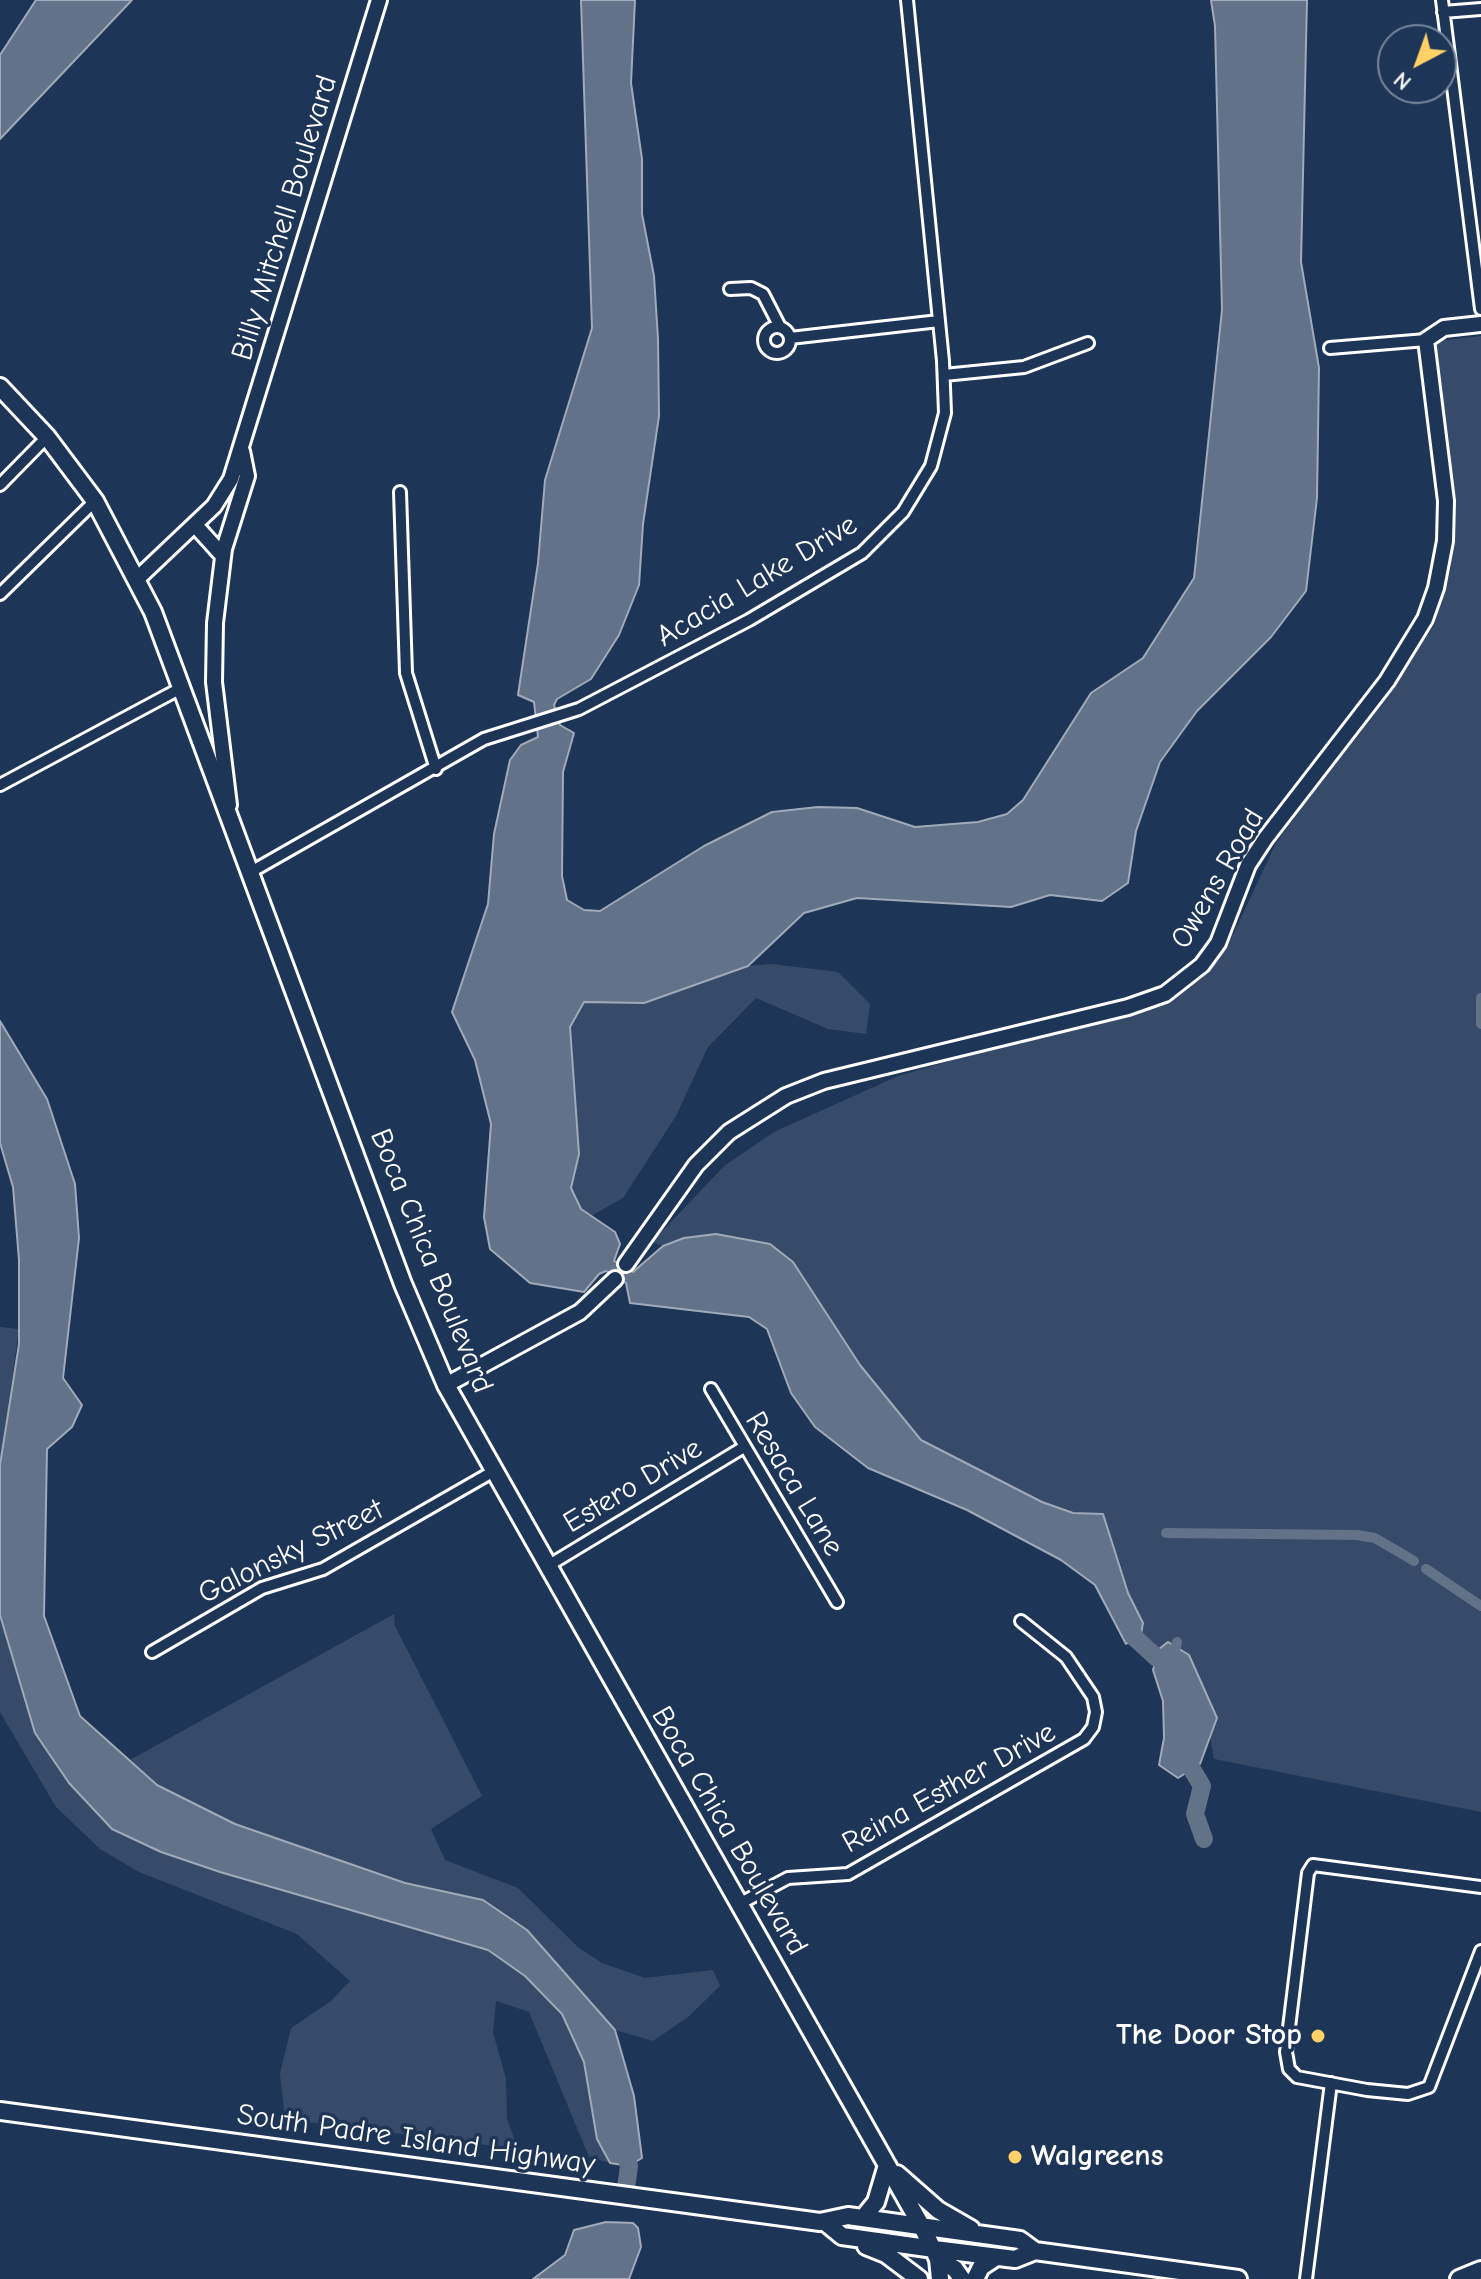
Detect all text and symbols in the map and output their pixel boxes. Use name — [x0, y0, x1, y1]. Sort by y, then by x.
north arrow — [1377, 24, 1457, 104]
text: N — [1389, 66, 1417, 95]
street label: Billy Mitchell Boulevard — [225, 71, 345, 365]
street label: Acacia Lake Drive — [650, 507, 864, 655]
street label: Owens Road — [1164, 803, 1272, 955]
street label: Boca Chica Boulevard — [362, 1124, 500, 1398]
street label: Resaca Lane — [737, 1405, 851, 1563]
street label: Estero Drive — [557, 1431, 709, 1541]
street label: Galonsky Street — [193, 1492, 389, 1612]
street label: Boca Chica Boulevard — [643, 1700, 815, 1962]
street label: Reina Esther Drive — [836, 1715, 1062, 1861]
place label: The Door Stop — [1116, 2018, 1302, 2054]
marker: The Door Stop — [1309, 2027, 1327, 2045]
street label: South Padre Island Highway — [235, 2097, 597, 2183]
place label: Walgreens — [1031, 2139, 1163, 2175]
marker: Walgreens — [1006, 2148, 1024, 2166]

